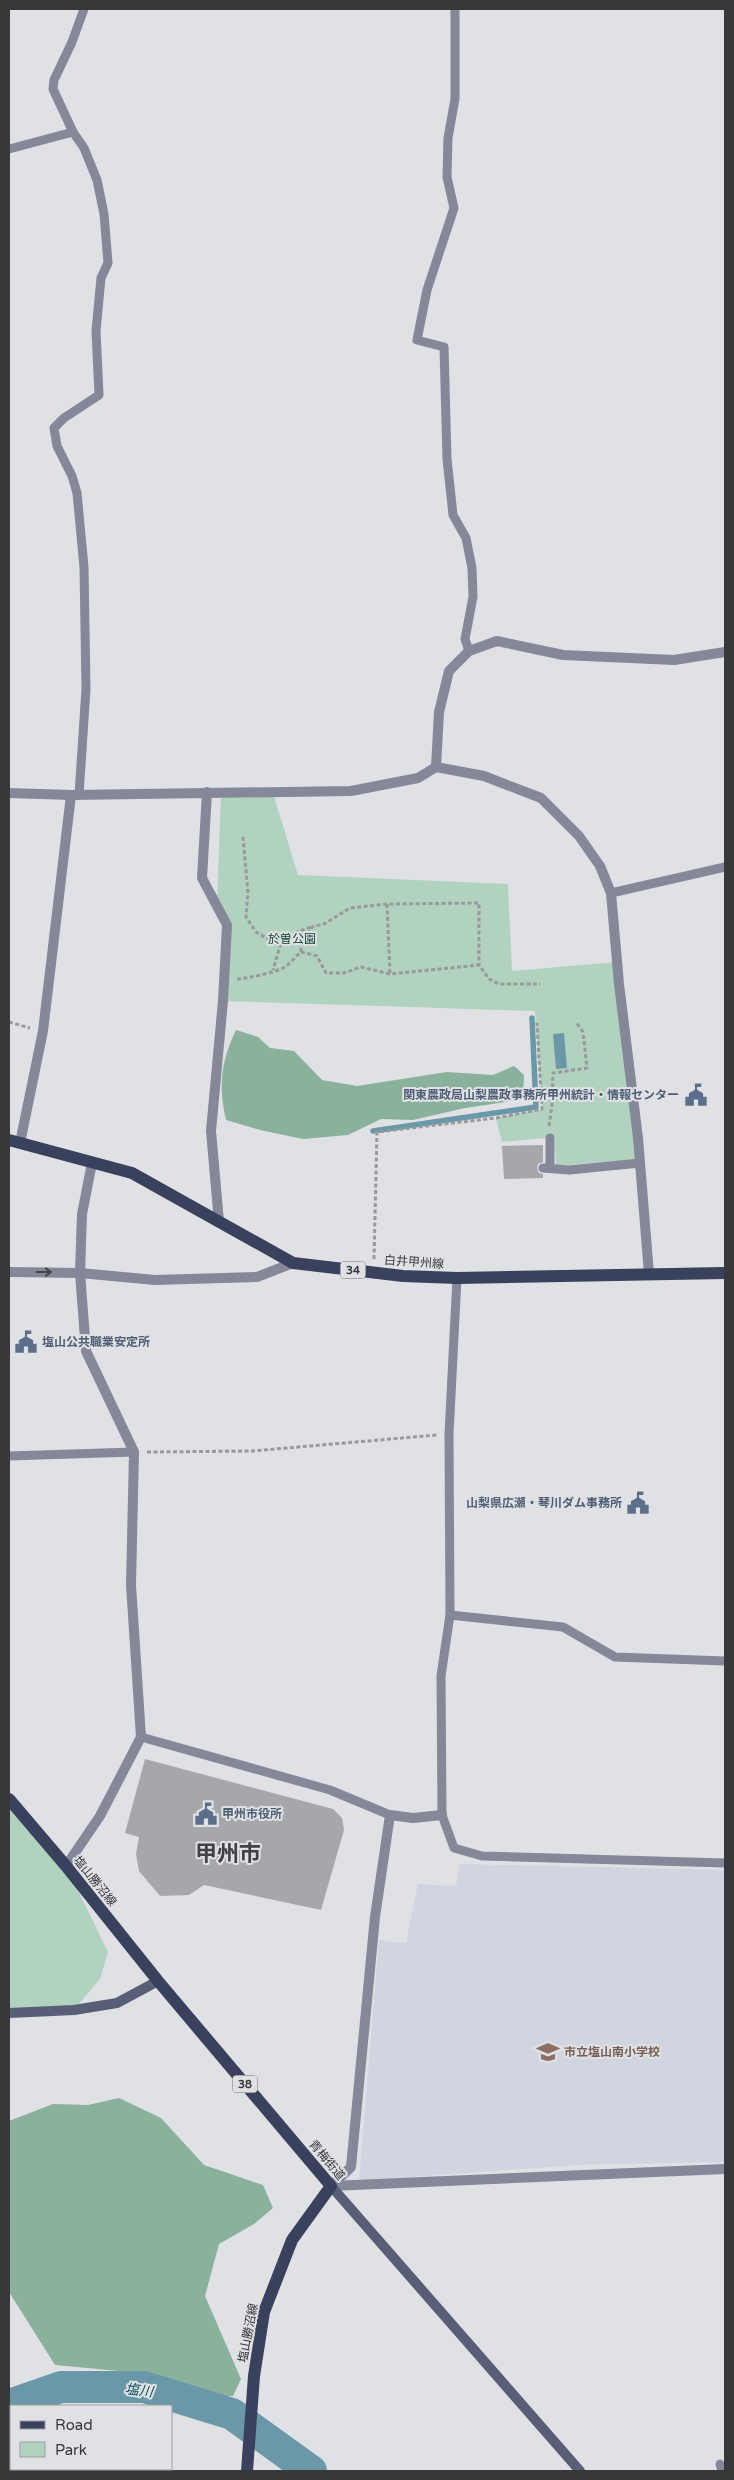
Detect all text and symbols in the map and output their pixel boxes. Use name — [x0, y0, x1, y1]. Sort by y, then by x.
park label: 於曽公園 — [268, 932, 316, 946]
public building icon: 関東農政局山梨農政事務所甲州統計・情報センター — [683, 1082, 709, 1108]
place label: 関東農政局山梨農政事務所甲州統計・情報センター — [403, 1088, 679, 1102]
street label: 白井甲州線 — [384, 1253, 444, 1271]
road number: 34 — [340, 1262, 366, 1278]
one-way arrow — [36, 1267, 52, 1277]
public building icon: 塩山公共職業安定所 — [13, 1329, 39, 1355]
place label: 塩山公共職業安定所 — [42, 1335, 150, 1349]
public building icon: 山梨県広瀬・琴川ダム事務所 — [625, 1490, 651, 1516]
place label: 山梨県広瀬・琴川ダム事務所 — [466, 1496, 622, 1510]
public building icon: 甲州市役所 — [193, 1801, 219, 1827]
place label: 甲州市役所 — [222, 1807, 282, 1821]
district label: 甲州市 — [195, 1841, 261, 1867]
street label: 塩山勝沼線 — [71, 1853, 119, 1909]
school or university icon: 市立塩山南小学校 — [535, 2039, 561, 2065]
place label: 市立塩山南小学校 — [564, 2045, 660, 2059]
road number: 38 — [232, 2076, 258, 2092]
street label: 青梅街道 — [306, 2137, 348, 2183]
street label: 塩山勝沼線 — [235, 2302, 261, 2364]
water label: 塩川 — [124, 2380, 156, 2401]
legend — [10, 2405, 172, 2470]
text: Road — [55, 2416, 93, 2434]
text: Park — [55, 2441, 87, 2459]

